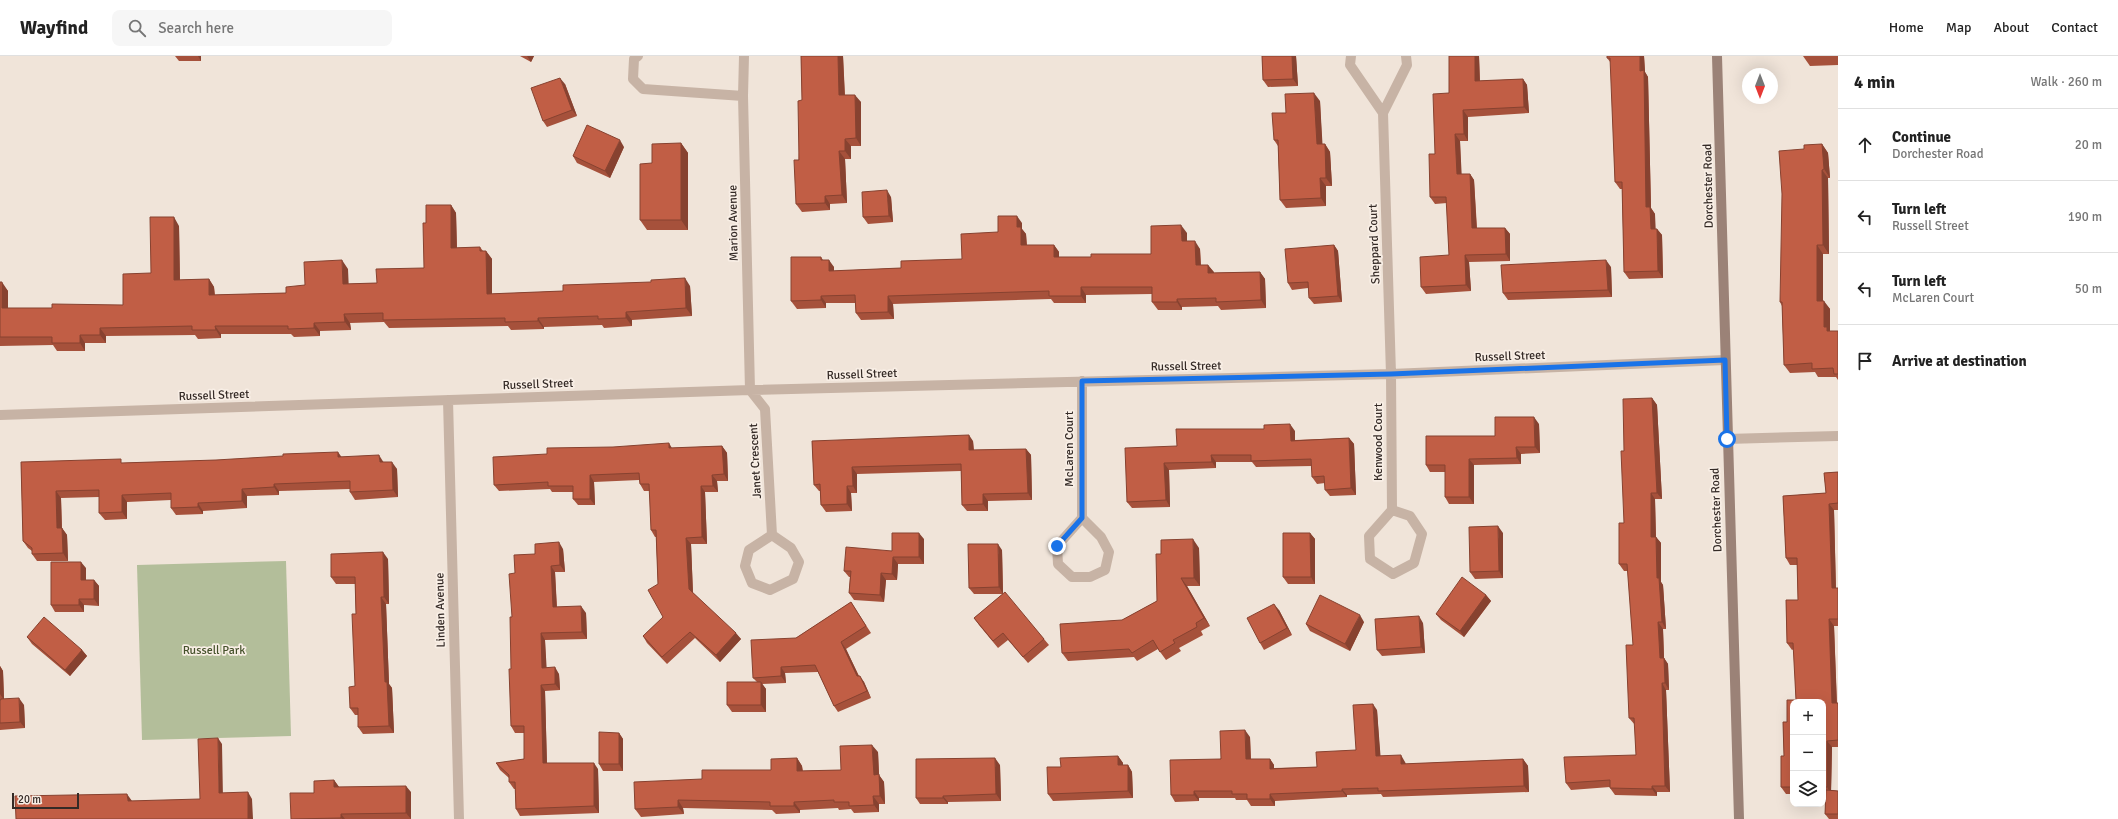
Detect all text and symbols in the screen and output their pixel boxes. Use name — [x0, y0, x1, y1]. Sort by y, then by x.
search box — [112, 10, 392, 46]
text: Wayfind — [20, 16, 88, 40]
icon: search — [126, 17, 148, 39]
text: Search here — [158, 19, 234, 37]
text: Home — [1889, 19, 1924, 36]
text: Map — [1946, 19, 1971, 36]
text: About — [1993, 19, 2029, 36]
text: Contact — [2051, 19, 2098, 36]
north arrow — [1742, 68, 1778, 104]
text: 4 min — [1854, 72, 1895, 93]
text: Walk · 260 m — [2031, 74, 2102, 90]
text: Continue — [1892, 128, 1951, 146]
icon: ahead — [1854, 134, 1876, 156]
text: 20 m — [2075, 137, 2102, 153]
street label: Dorchester Road — [1700, 144, 1717, 228]
text: Dorchester Road — [1892, 146, 1984, 162]
street label: Marion Avenue — [725, 185, 742, 261]
text: Turn left — [1892, 200, 1946, 218]
street label: Sheppard Court — [1366, 204, 1383, 284]
icon: left — [1854, 206, 1876, 228]
text: 190 m — [2068, 209, 2102, 225]
text: Russell Street — [1892, 218, 1969, 234]
text: Turn left — [1892, 272, 1946, 290]
icon: left — [1854, 278, 1876, 300]
text: 50 m — [2075, 281, 2102, 297]
text: McLaren Court — [1892, 290, 1974, 306]
street label: Russell Street — [1474, 348, 1546, 365]
icon: arrive — [1854, 350, 1876, 372]
text: Arrive at destination — [1892, 352, 2027, 370]
street label: Russell Street — [1150, 358, 1222, 375]
street label: Russell Street — [826, 366, 898, 383]
street label: Russell Street — [502, 376, 574, 393]
street label: Russell Street — [178, 387, 250, 404]
street label: Kenwood Court — [1371, 403, 1386, 481]
street label: McLaren Court — [1062, 411, 1077, 487]
street label: Janet Crescent — [746, 423, 765, 499]
route start — [1718, 430, 1736, 448]
street label: Dorchester Road — [1708, 467, 1725, 552]
route end — [1048, 537, 1066, 555]
street label: Linden Avenue — [432, 572, 449, 648]
park label: Russell Park — [183, 643, 245, 658]
map controls — [1790, 699, 1826, 807]
button: + — [1790, 699, 1826, 735]
button: − — [1790, 735, 1826, 771]
button: layers — [1790, 771, 1826, 807]
scale bar — [12, 791, 79, 810]
text: 20 m — [18, 793, 41, 806]

